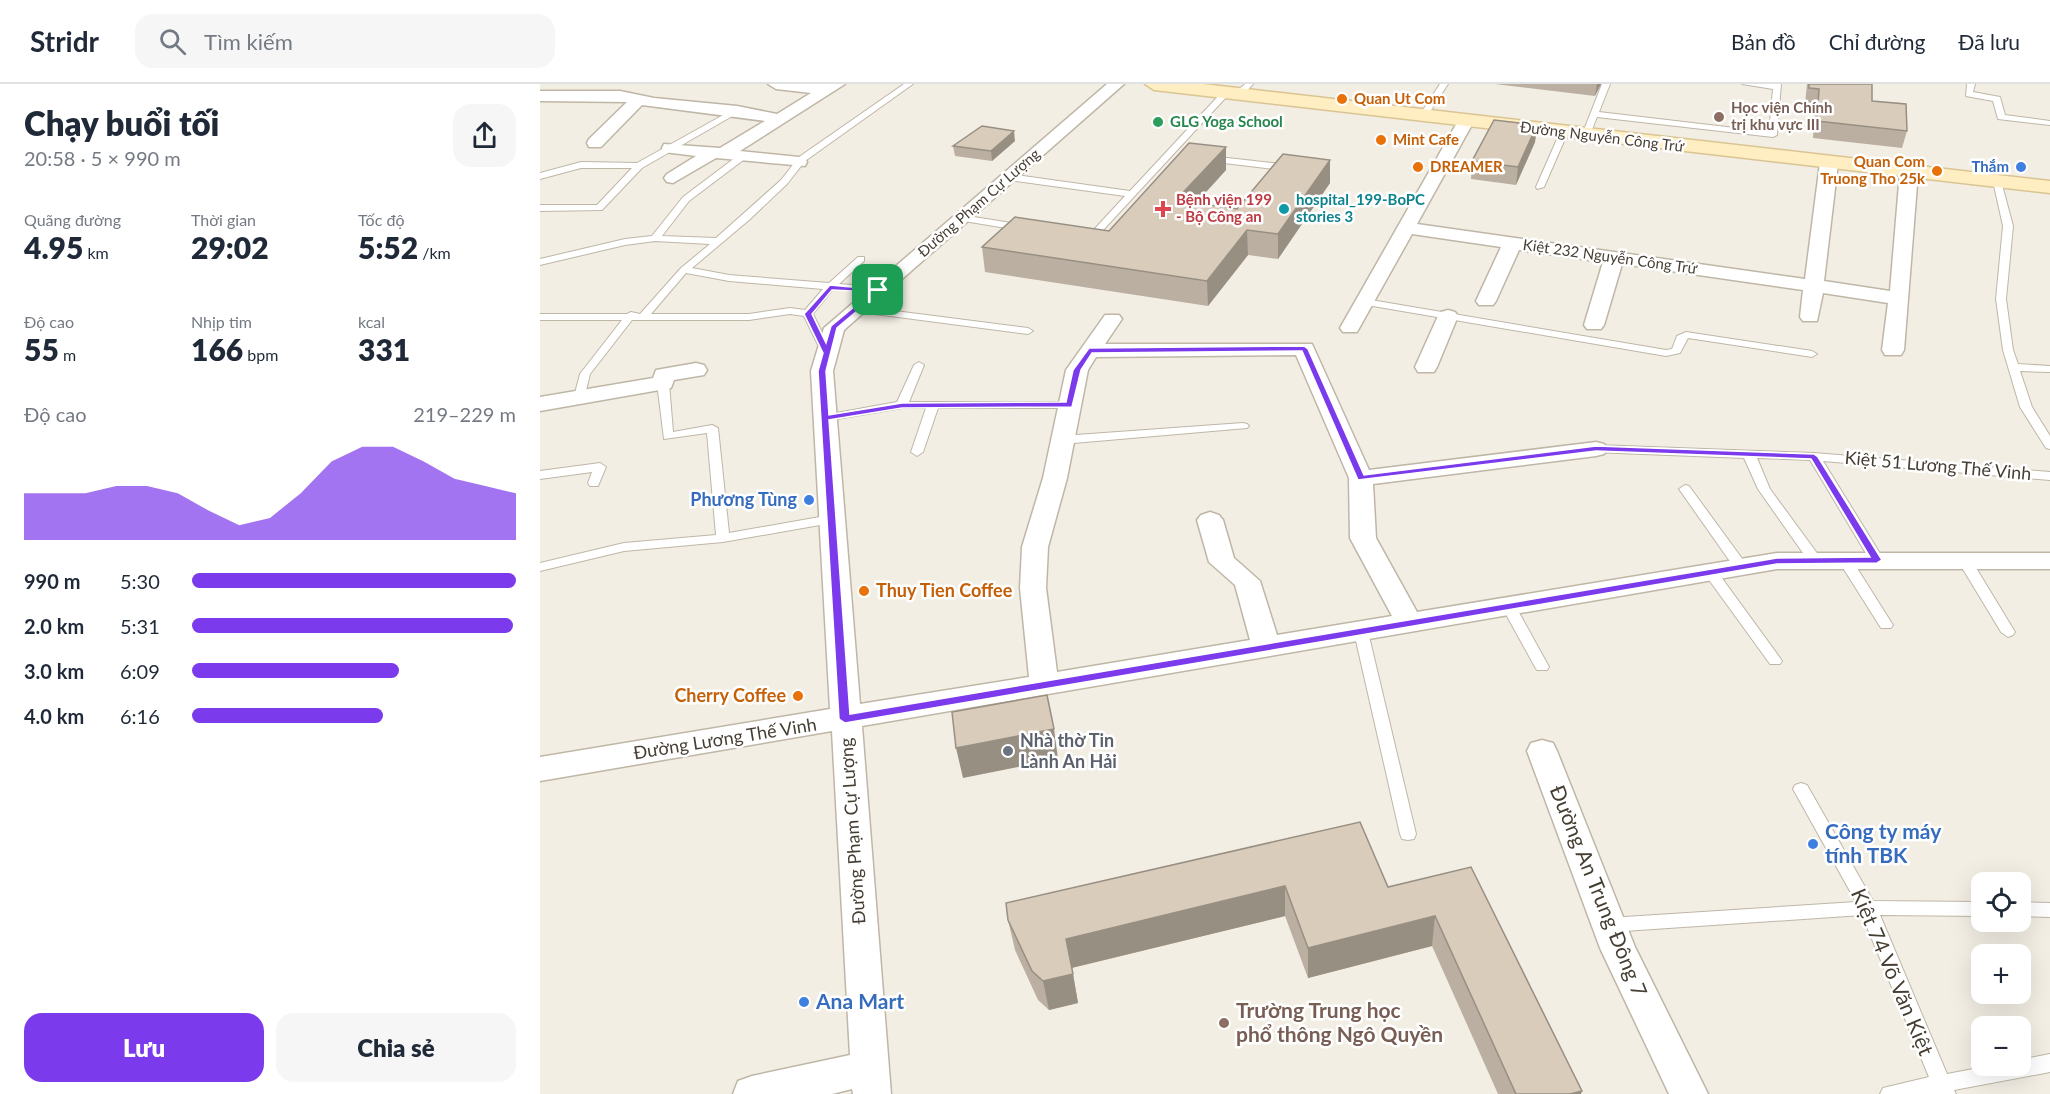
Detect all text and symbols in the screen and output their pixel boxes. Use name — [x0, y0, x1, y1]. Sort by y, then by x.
search box — [135, 14, 555, 68]
text: Stridr — [30, 24, 99, 58]
icon: search — [156, 25, 189, 58]
text: Tìm kiếm — [204, 28, 293, 55]
text: Bản đồ — [1731, 29, 1796, 54]
text: Chỉ đường — [1829, 29, 1925, 54]
text: Đã lưu — [1958, 29, 2020, 54]
place label: Quan Ut Com — [1354, 89, 1445, 107]
marker: Quan Ut Com — [1335, 92, 1349, 106]
place label: Học viện Chính trị khu vực III — [1731, 98, 1832, 133]
text: Chạy buổi tối — [24, 103, 219, 143]
button: share — [453, 104, 516, 167]
marker: Học viện Chính trị khu vực III — [1712, 110, 1726, 124]
place label: GLG Yoga School — [1170, 112, 1283, 130]
marker: GLG Yoga School — [1151, 115, 1165, 129]
street label: Đường Nguyễn Công Trứ — [1519, 117, 1686, 155]
place label: Mint Cafe — [1393, 130, 1459, 148]
marker: Mint Cafe — [1374, 133, 1388, 147]
street label: Đường Phạm Cự Lượng — [914, 144, 1043, 260]
text: 20:58 · 5 × 990 m — [24, 146, 181, 170]
place label: Quan Com Truong Tho 25k — [1820, 152, 1926, 187]
place label: DREAMER — [1430, 157, 1503, 175]
place label: Thắm — [1972, 157, 2009, 175]
marker: DREAMER — [1411, 160, 1425, 174]
marker: Thắm — [2014, 160, 2028, 174]
marker: Quan Com Truong Tho 25k — [1930, 164, 1944, 178]
place label: Bệnh viện 199 - Bộ Công an — [1176, 190, 1272, 225]
place label: hospital_199-BoPC stories 3 — [1296, 190, 1425, 225]
marker: Bệnh viện 199 - Bộ Công an — [1154, 200, 1172, 218]
marker: hospital_199-BoPC stories 3 — [1277, 202, 1291, 216]
text: Quãng đường — [24, 210, 121, 229]
text: Thời gian — [191, 210, 256, 229]
text: Tốc độ — [358, 210, 404, 229]
text: 4.95 — [24, 229, 83, 265]
text: 29:02 — [191, 229, 269, 265]
text: 5:52 — [358, 229, 418, 265]
street label: Kiệt 232 Nguyễn Công Trứ — [1522, 235, 1699, 277]
text: km — [83, 243, 109, 262]
text: /km — [418, 243, 451, 262]
pin — [852, 264, 903, 315]
icon: arrive — [861, 273, 894, 306]
text: Độ cao — [24, 312, 74, 331]
text: Nhịp tim — [191, 312, 252, 331]
text: kcal — [358, 312, 385, 331]
text: 55 — [24, 331, 59, 367]
text: 166 — [191, 331, 243, 367]
text: 331 — [358, 331, 410, 367]
text: m — [59, 345, 76, 364]
text: bpm — [243, 345, 278, 364]
text: Độ cao — [24, 402, 87, 426]
text: 219–229 m — [413, 402, 516, 426]
street label: Kiệt 51 Lương Thế Vinh — [1844, 446, 2032, 484]
place label: Phương Tùng — [690, 488, 797, 510]
marker: Phương Tùng — [802, 493, 816, 507]
text: 990 m — [24, 569, 80, 593]
text: 5:30 — [120, 569, 160, 593]
place label: Thuy Tien Coffee — [876, 579, 1013, 601]
marker: Thuy Tien Coffee — [857, 584, 871, 598]
text: 2.0 km — [24, 614, 84, 638]
text: 5:31 — [120, 614, 160, 638]
text: 3.0 km — [24, 659, 84, 683]
text: 6:09 — [120, 659, 160, 683]
place label: Cherry Coffee — [674, 684, 786, 706]
marker: Cherry Coffee — [791, 689, 805, 703]
text: 4.0 km — [24, 704, 84, 728]
text: 6:16 — [120, 704, 160, 728]
street label: Đường Lương Thế Vinh — [632, 713, 818, 763]
place label: Nhà thờ Tin Lành An Hải — [1020, 729, 1117, 772]
street label: Đường Phạm Cự Lượng — [835, 737, 869, 925]
marker: Nhà thờ Tin Lành An Hải — [1001, 744, 1015, 758]
street label: Đường An Trung Đông 7 — [1546, 781, 1653, 1000]
place label: Công ty máy tính TBK — [1825, 818, 1942, 867]
marker: Công ty máy tính TBK — [1806, 837, 1820, 851]
map controls — [1971, 872, 2031, 1076]
button: locate — [1971, 872, 2031, 932]
street label: Kiệt 74 Võ Văn Kiệt — [1847, 884, 1940, 1059]
button: + — [1971, 944, 2031, 1004]
place label: Ana Mart — [815, 988, 904, 1013]
marker: Ana Mart — [797, 995, 811, 1009]
place label: Trường Trung học phổ thông Ngô Quyền — [1236, 997, 1443, 1046]
button: Lưu — [24, 1013, 264, 1082]
button: Chia sẻ — [276, 1013, 516, 1082]
marker: Trường Trung học phổ thông Ngô Quyền — [1217, 1016, 1231, 1030]
button: − — [1971, 1016, 2031, 1076]

